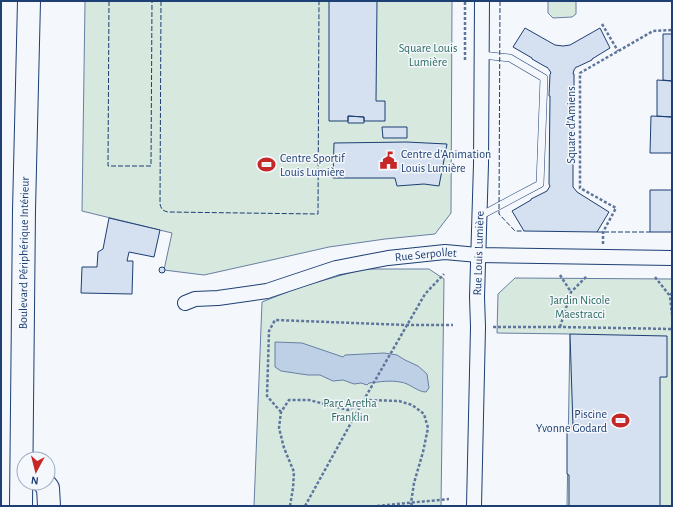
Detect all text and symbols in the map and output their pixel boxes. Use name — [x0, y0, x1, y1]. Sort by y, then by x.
park label: Square Louis Lumière — [399, 42, 457, 68]
street label: Square d'Amiens — [565, 86, 577, 164]
place label: Centre d’Animation Louis Lumière — [401, 148, 491, 174]
public building icon: Centre d’Animation Louis Lumière — [378, 151, 398, 171]
place label: Centre Sportif Louis Lumière — [280, 152, 346, 178]
sports icon: Centre Sportif Louis Lumière — [257, 155, 277, 175]
street label: Boulevard Périphérique Intérieur — [17, 176, 31, 329]
street label: Rue Louis Lumière — [471, 211, 486, 296]
street label: Rue Serpollet — [394, 246, 458, 263]
park label: Jardin Nicole Maestracci — [550, 294, 610, 320]
park label: Parc Aretha Franklin — [323, 397, 377, 423]
place label: Piscine Yvonne Godard — [536, 408, 607, 434]
sports icon: Piscine Yvonne Godard — [610, 411, 630, 431]
north arrow — [16, 451, 56, 491]
text: N — [30, 475, 39, 486]

